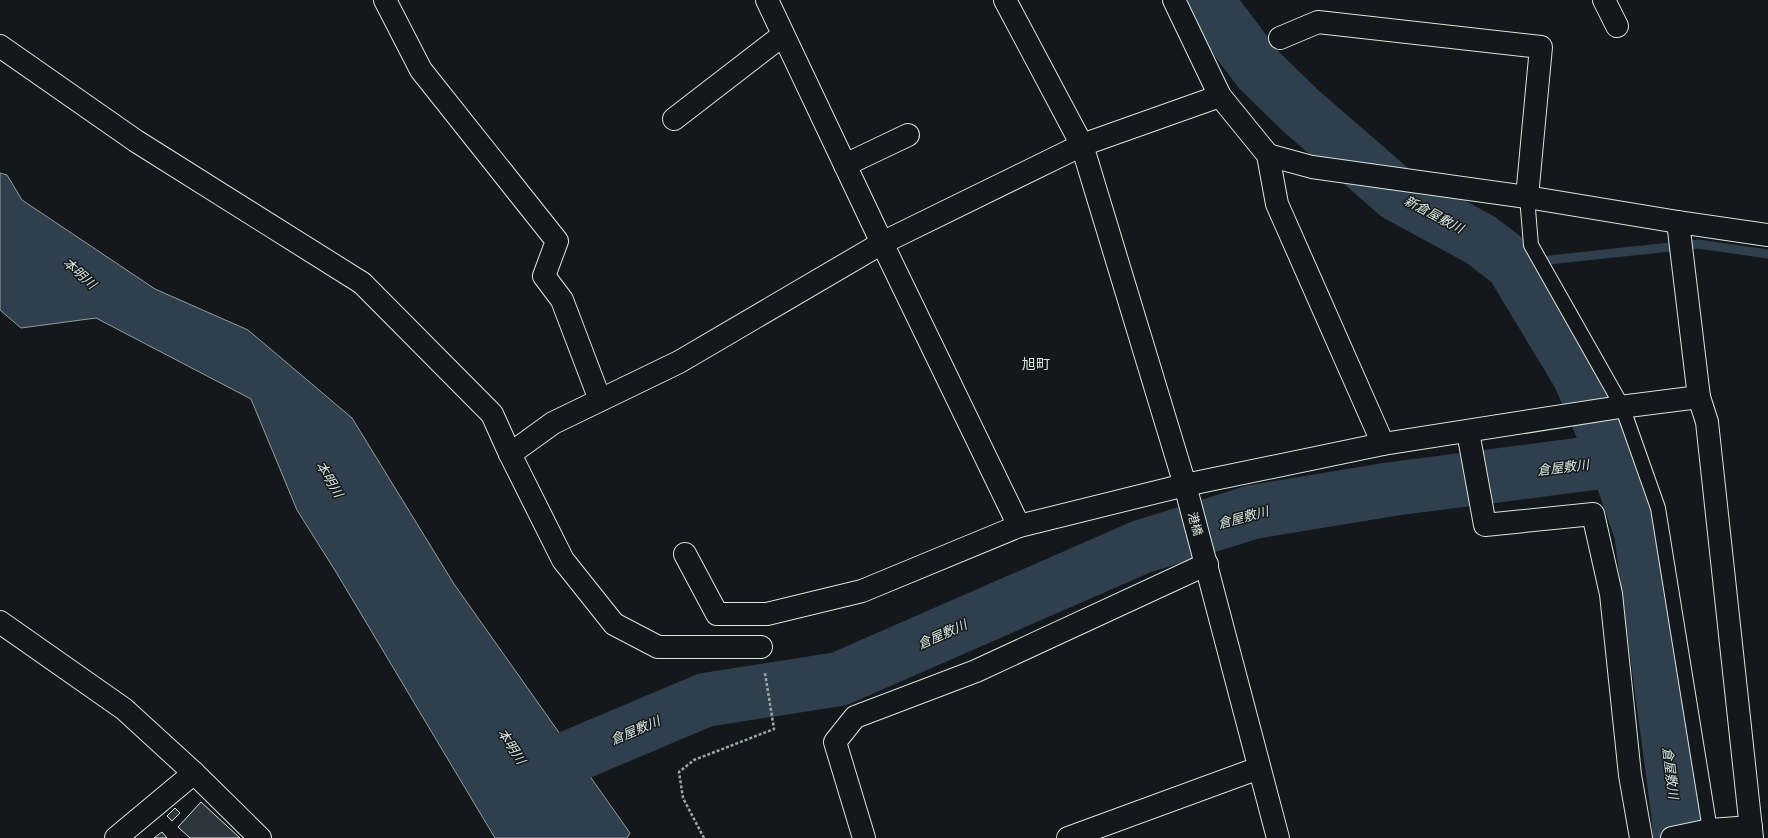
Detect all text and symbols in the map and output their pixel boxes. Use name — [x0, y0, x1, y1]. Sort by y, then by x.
water label: 新倉屋敷川 — [1402, 193, 1468, 237]
water label: 本明川 — [60, 255, 101, 293]
district label: 旭町 — [1022, 356, 1050, 372]
water label: 倉屋敷川 — [1536, 457, 1592, 478]
water label: 本明川 — [313, 459, 347, 502]
water label: 倉屋敷川 — [1216, 503, 1272, 531]
street label: 港橋 — [1185, 511, 1205, 537]
water label: 倉屋敷川 — [915, 616, 971, 652]
water label: 倉屋敷川 — [608, 713, 664, 748]
water label: 本明川 — [495, 726, 530, 768]
water label: 倉屋敷川 — [1660, 746, 1681, 802]

